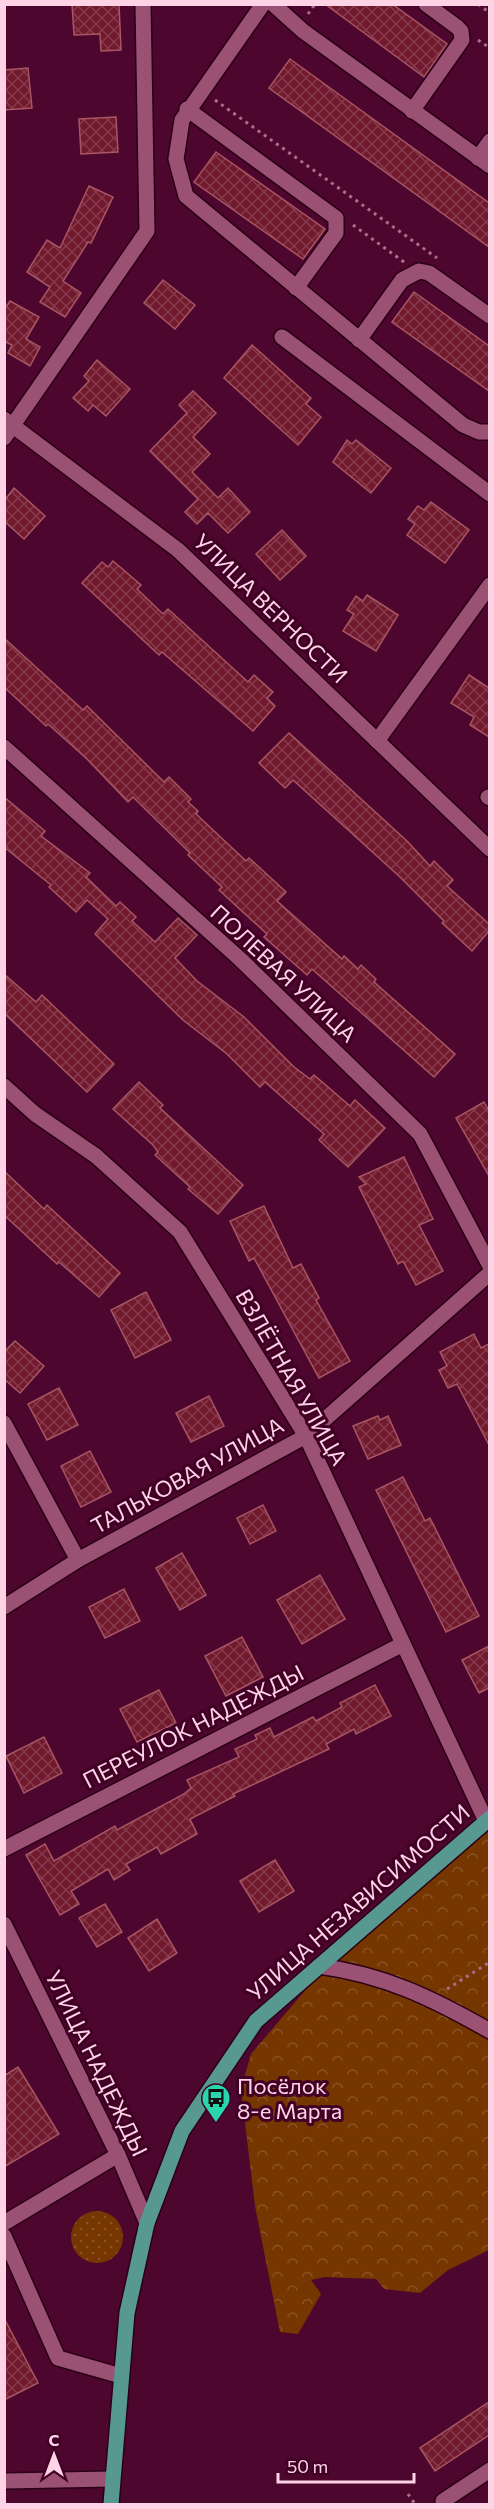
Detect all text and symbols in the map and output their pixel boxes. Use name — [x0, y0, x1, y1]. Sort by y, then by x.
street label: УЛИЦА ВЕРНОСТИ — [188, 528, 354, 688]
street label: ПОЛЕВАЯ УЛИЦА — [205, 898, 363, 1048]
street label: ВЗЛЁТНАЯ УЛИЦА — [231, 1284, 353, 1470]
street label: ТАЛЬКОВАЯ УЛИЦА — [86, 1411, 288, 1539]
street label: ПЕРЕУЛОК НАДЕЖДЫ — [78, 1659, 308, 1793]
street label: УЛИЦА НЕЗАВИСИМОСТИ — [241, 1798, 475, 2006]
street label: УЛИЦА НАДЕЖДЫ — [40, 1966, 154, 2160]
place label: Посёлок 8-е Марта — [237, 2072, 342, 2124]
bus stop icon: Посёлок 8-е Марта — [200, 2082, 232, 2124]
north arrow — [24, 2425, 84, 2485]
text: С — [49, 2430, 60, 2449]
scale bar — [278, 2446, 414, 2484]
text: 50 m — [287, 2455, 328, 2477]

